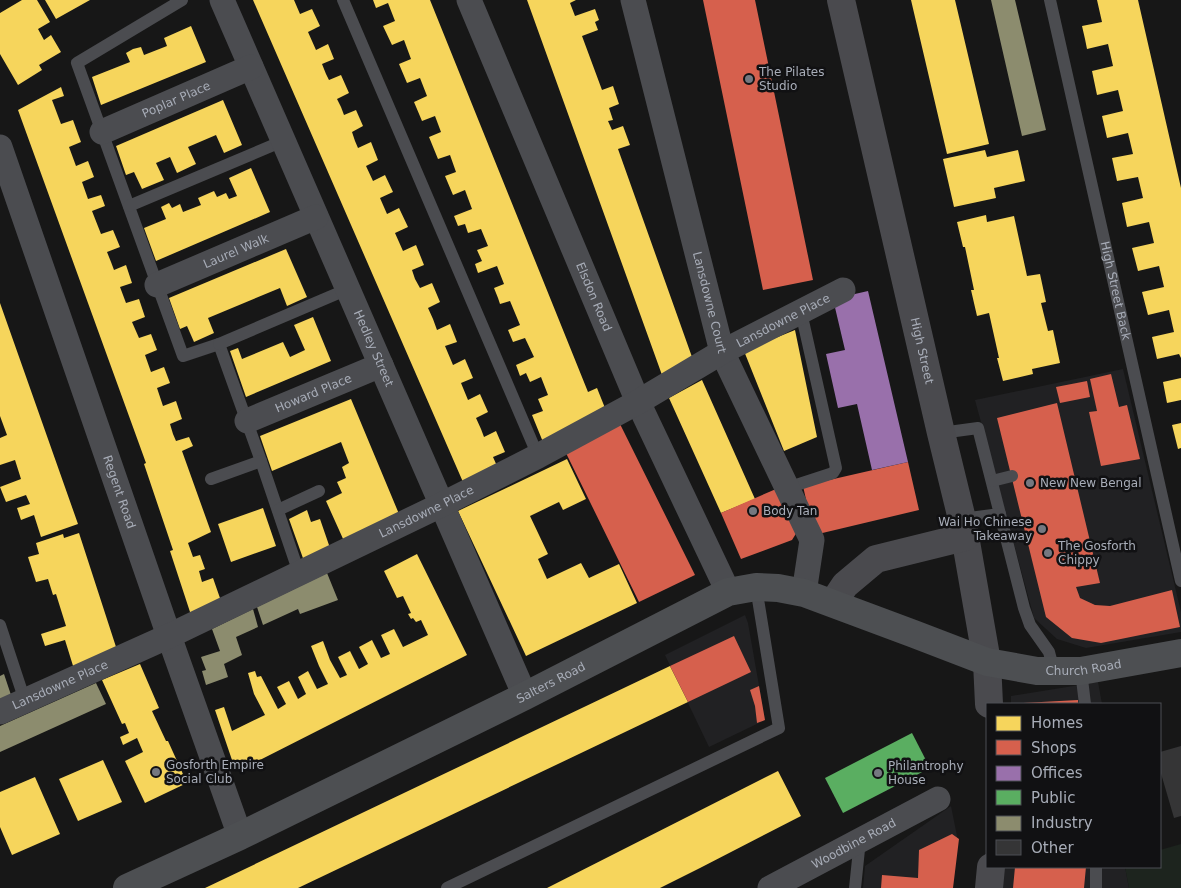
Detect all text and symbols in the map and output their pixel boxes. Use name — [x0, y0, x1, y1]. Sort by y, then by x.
place label: The Pilates Studio — [758, 65, 824, 93]
marker: The Pilates Studio — [743, 73, 755, 85]
street label: Poplar Place — [140, 79, 213, 121]
street label: Laurel Walk — [201, 231, 271, 271]
street label: High Street Back — [1098, 240, 1133, 342]
street label: Lansdowne Court — [690, 250, 729, 355]
street label: Elsdon Road — [573, 260, 615, 334]
street label: Lansdowne Place — [734, 291, 832, 350]
street label: Hedley Street — [351, 308, 397, 389]
street label: High Street — [908, 316, 937, 386]
street label: Howard Place — [273, 371, 354, 415]
street label: Regent Road — [100, 454, 138, 530]
place label: New New Bengal — [1040, 476, 1142, 490]
marker: New New Bengal — [1024, 477, 1036, 489]
street label: Lansdowne Place — [377, 483, 476, 541]
place label: Body Tan — [763, 504, 817, 518]
marker: Body Tan — [747, 505, 759, 517]
place label: Wai Ho Chinese Takeaway — [938, 515, 1032, 543]
marker: Wai Ho Chinese Takeaway — [1036, 523, 1048, 535]
place label: The Gosforth Chippy — [1057, 539, 1136, 567]
marker: The Gosforth Chippy — [1042, 547, 1054, 559]
street label: Lansdowne Place — [10, 657, 110, 713]
street label: Church Road — [1045, 657, 1122, 678]
street label: Salters Road — [514, 659, 588, 706]
legend — [986, 703, 1161, 868]
text: Homes — [1031, 714, 1083, 732]
text: Shops — [1031, 739, 1077, 757]
place label: Gosforth Empire Social Club — [166, 758, 264, 786]
place label: Philantrophy House — [888, 759, 964, 787]
text: Offices — [1031, 764, 1083, 782]
marker: Gosforth Empire Social Club — [150, 766, 162, 778]
marker: Philantrophy House — [872, 767, 884, 779]
text: Public — [1031, 789, 1075, 807]
text: Industry — [1031, 814, 1093, 832]
street label: Woodbine Road — [809, 815, 899, 872]
text: Other — [1031, 839, 1074, 857]

